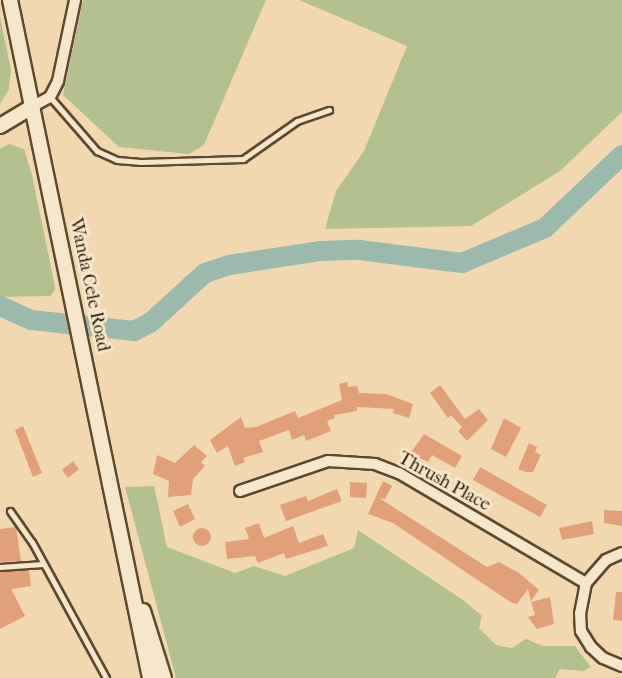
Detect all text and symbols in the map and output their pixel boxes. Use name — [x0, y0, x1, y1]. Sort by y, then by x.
street label: Wanda Cele Road — [64, 216, 114, 354]
street label: Thrush Place — [394, 448, 494, 516]

